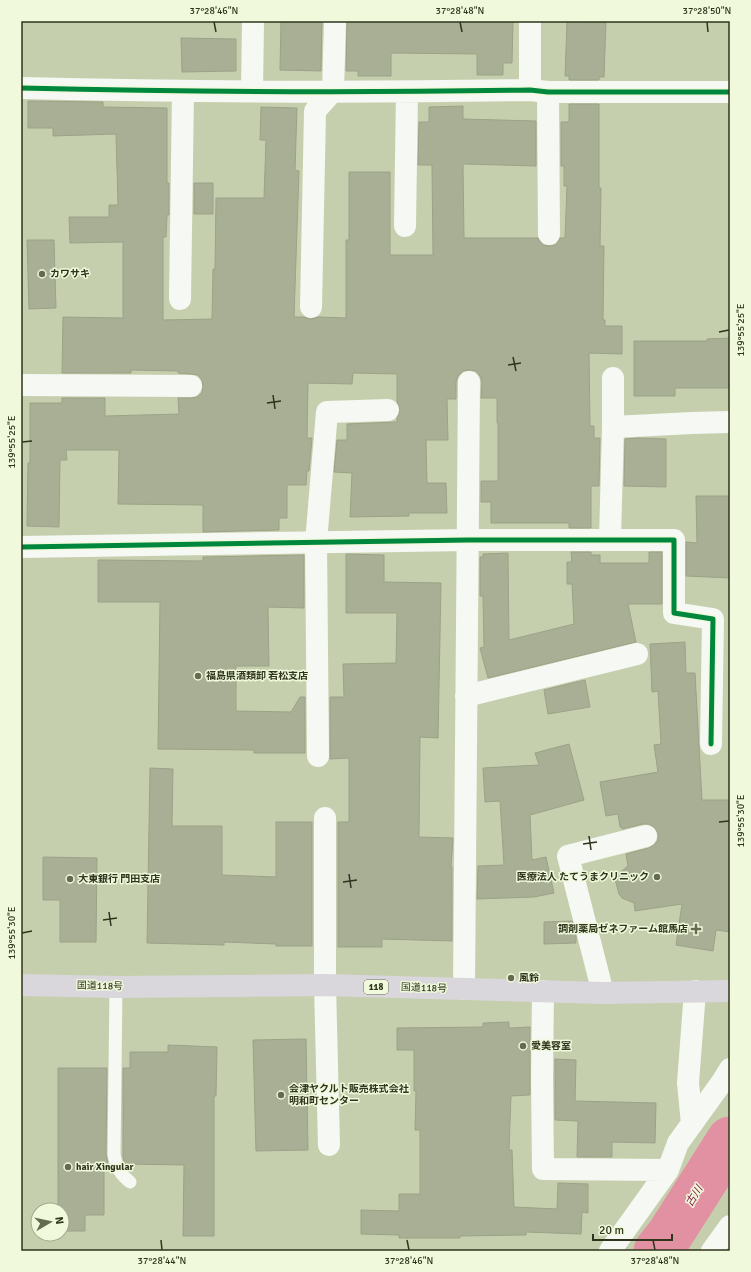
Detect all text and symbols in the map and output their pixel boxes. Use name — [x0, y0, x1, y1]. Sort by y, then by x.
text: 37°28'46"N — [190, 5, 238, 17]
text: 37°28'48"N — [436, 5, 484, 17]
text: 37°28'50"N — [683, 5, 731, 17]
place label: カワサキ — [50, 268, 90, 280]
marker: カワサキ — [37, 269, 47, 279]
text: 139°55'25"E — [735, 303, 747, 357]
text: 139°55'25"E — [6, 415, 18, 469]
place label: 福島県酒類卸 若松支店 — [206, 670, 308, 682]
marker: 福島県酒類卸 若松支店 — [193, 671, 203, 681]
text: 139°55'30"E — [735, 794, 747, 848]
place label: 医療法人 たてうまクリニック — [517, 871, 649, 883]
marker: 医療法人 たてうまクリニック — [652, 872, 662, 882]
place label: 大東銀行 門田支店 — [78, 873, 160, 885]
marker: 大東銀行 門田支店 — [65, 874, 75, 884]
text: 139°55'30"E — [6, 906, 18, 960]
place label: 調剤薬局ゼネファーム館馬店 — [558, 923, 688, 935]
marker: 調剤薬局ゼネファーム館馬店 — [691, 924, 701, 934]
place label: 風鈴 — [519, 972, 539, 984]
marker: 風鈴 — [506, 973, 516, 983]
street label: 国道118号 — [77, 980, 123, 992]
road number: 118 — [364, 980, 388, 994]
street label: 国道118号 — [401, 981, 447, 995]
place label: 愛美容室 — [531, 1040, 571, 1052]
marker: 愛美容室 — [518, 1041, 528, 1051]
place label: 会津ヤクルト販売株式会社 明和町センター — [289, 1083, 410, 1107]
marker: 会津ヤクルト販売株式会社 明和町センター — [276, 1090, 286, 1100]
place label: hair Xingular — [76, 1161, 134, 1173]
marker: hair Xingular — [63, 1162, 73, 1172]
water label: 古川 — [683, 1182, 706, 1209]
north arrow — [30, 1202, 70, 1242]
text: N — [52, 1216, 66, 1225]
scale bar — [593, 1216, 672, 1242]
text: 20 m — [599, 1223, 624, 1238]
text: 37°28'44"N — [138, 1255, 186, 1267]
text: 37°28'46"N — [385, 1255, 433, 1267]
text: 37°28'48"N — [631, 1255, 679, 1267]

